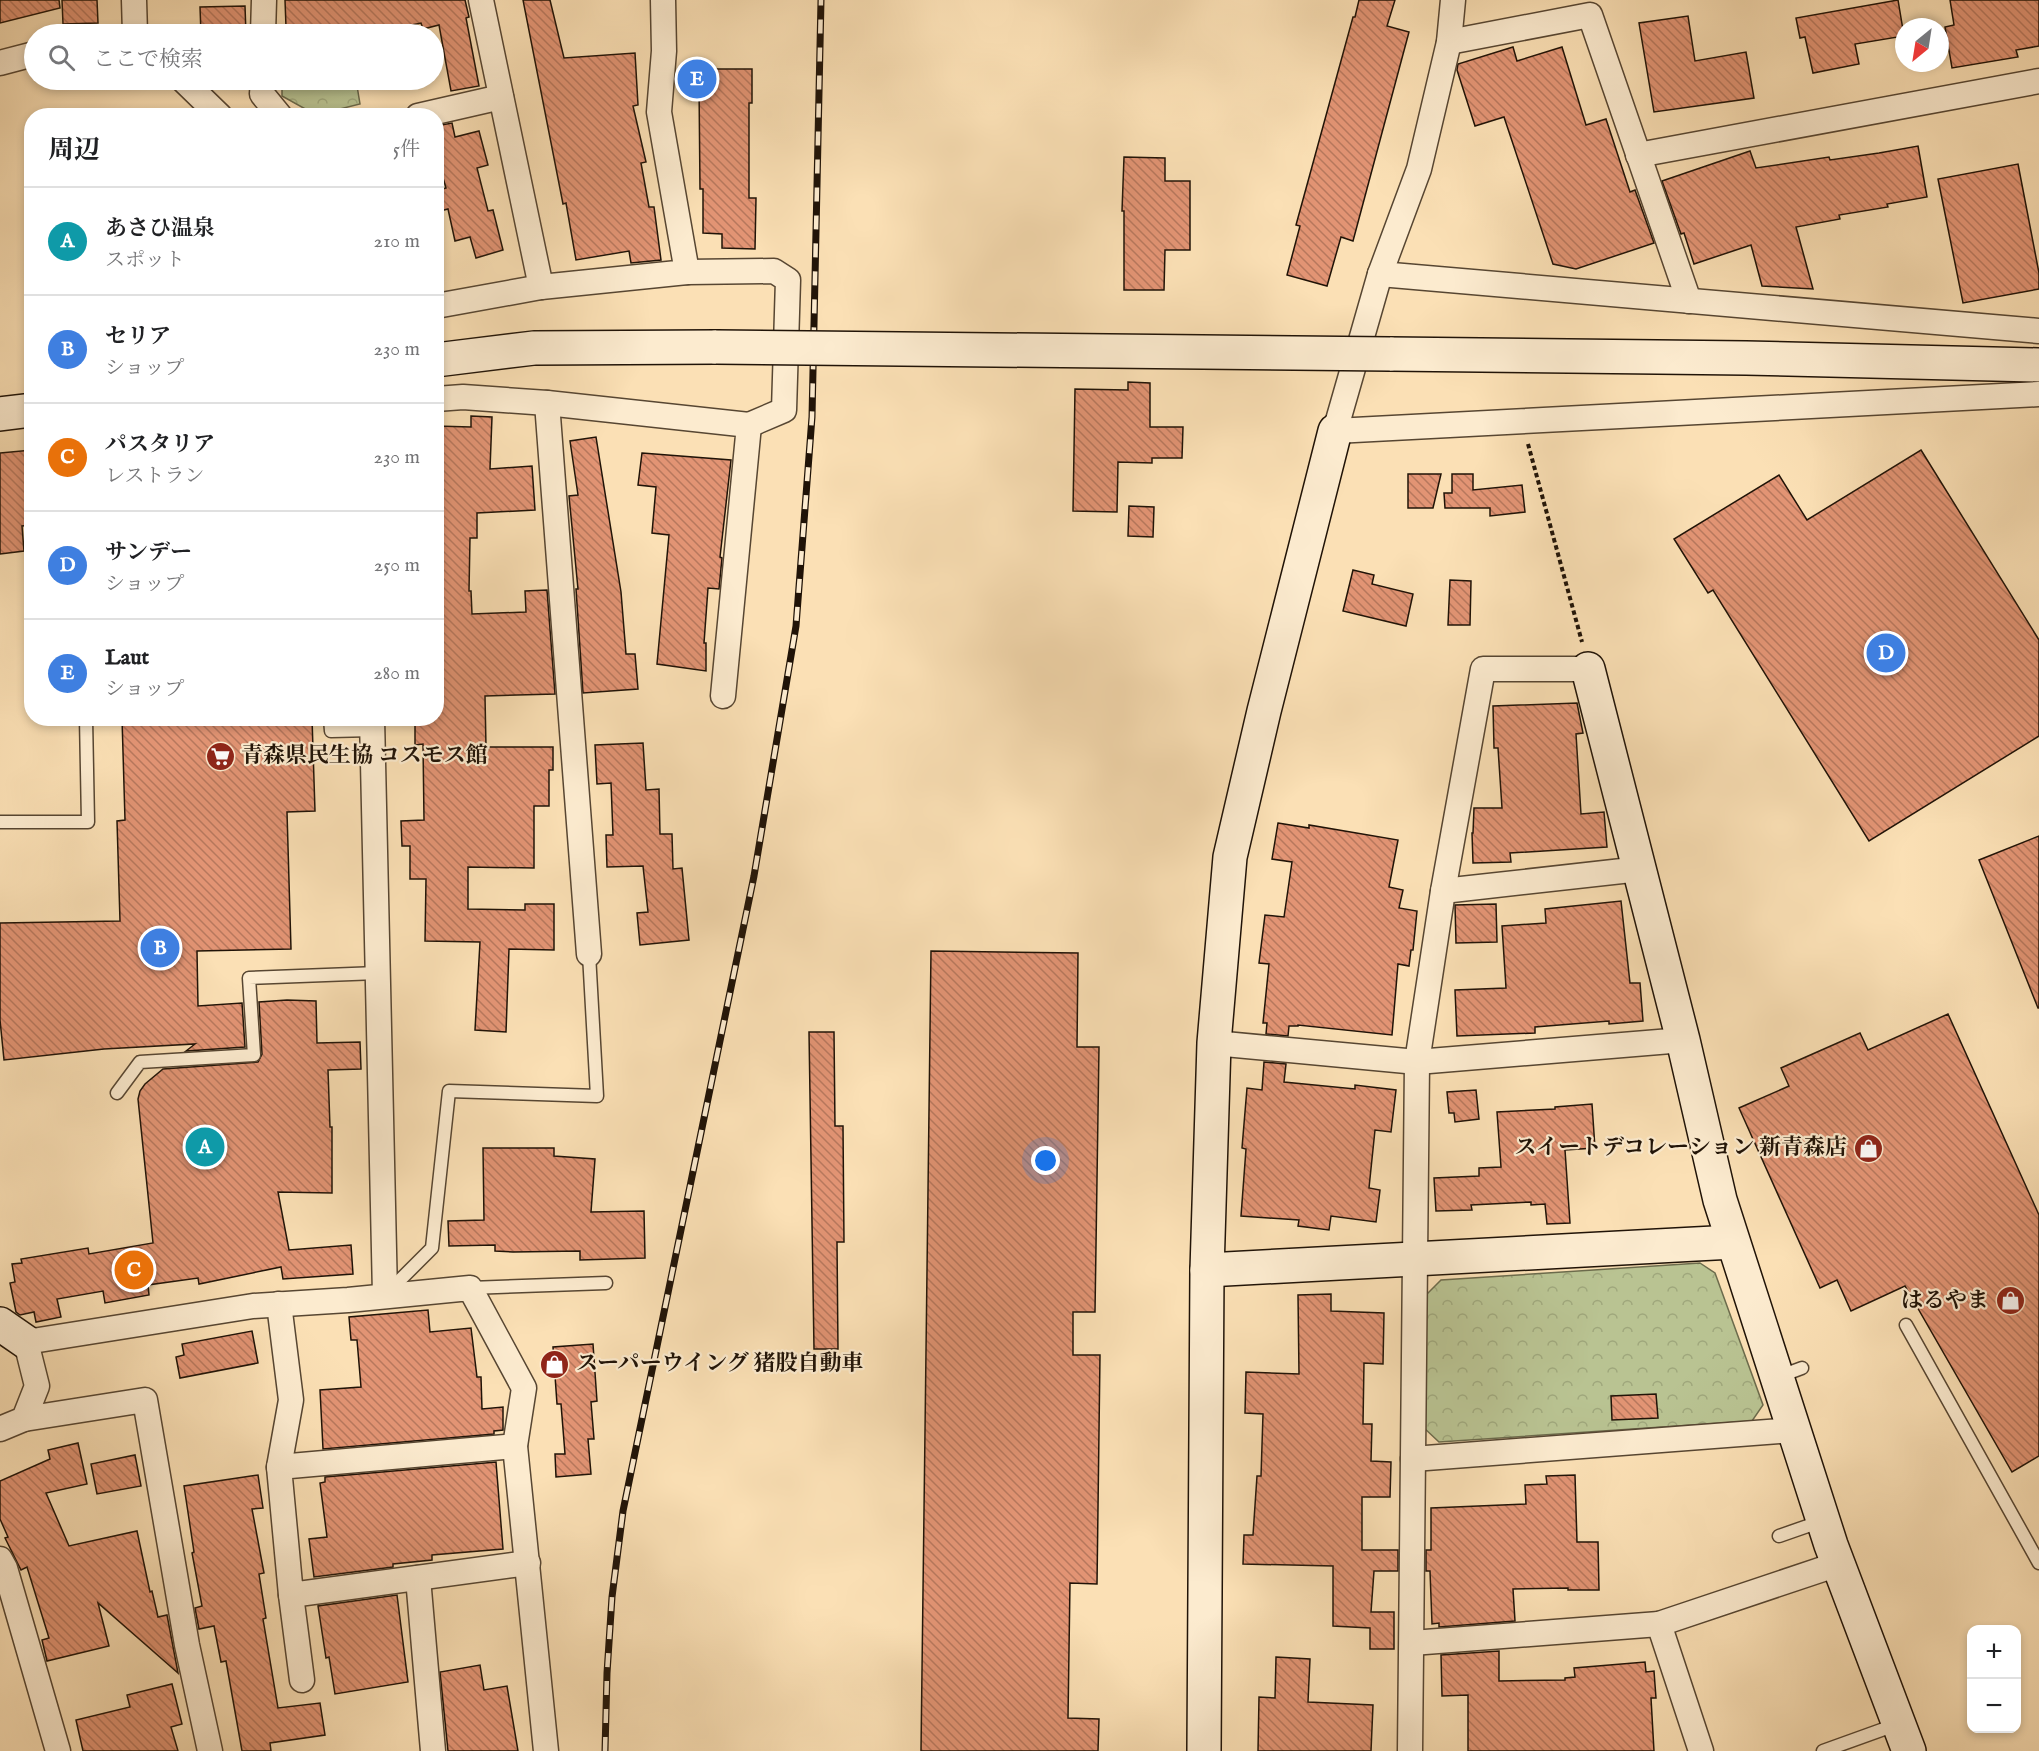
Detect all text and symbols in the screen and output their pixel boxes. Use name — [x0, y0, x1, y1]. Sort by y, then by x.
north arrow — [1895, 18, 1949, 72]
search box — [24, 24, 444, 90]
icon: search — [45, 41, 78, 74]
text: ここで検索 — [93, 46, 203, 74]
pin: E — [678, 56, 716, 101]
text: 周辺 — [48, 134, 100, 167]
text: 5件 — [393, 137, 420, 162]
text: あさひ温泉 — [105, 215, 215, 243]
text: A — [61, 229, 74, 254]
text: 210 m — [374, 229, 420, 254]
text: スポット — [105, 248, 185, 273]
text: セリア — [105, 323, 171, 351]
text: B — [61, 337, 74, 362]
text: 230 m — [374, 337, 420, 362]
text: ショップ — [105, 356, 185, 381]
text: パスタリア — [105, 431, 215, 459]
text: C — [60, 445, 75, 470]
text: 230 m — [374, 445, 420, 470]
text: レストラン — [105, 464, 204, 489]
text: サンデー — [105, 539, 192, 567]
text: D — [59, 553, 76, 578]
text: 250 m — [374, 553, 420, 578]
text: ショップ — [105, 572, 185, 597]
pin: D — [1866, 630, 1906, 676]
text: Laut — [105, 644, 149, 672]
text: E — [61, 661, 74, 686]
text: 280 m — [373, 661, 420, 686]
text: ショップ — [105, 677, 185, 702]
supermarket icon: 青森県民生協 コスモス館 — [204, 740, 236, 772]
place label: 青森県民生協 コスモス館 — [241, 742, 488, 770]
pin: B — [140, 926, 180, 970]
pin: A — [186, 1124, 224, 1170]
shop icon: スイートデコレーション 新青森店 — [1852, 1132, 1884, 1164]
place label: スイートデコレーション 新青森店 — [1514, 1134, 1847, 1162]
your location — [1031, 1146, 1060, 1175]
pin: C — [114, 1248, 154, 1292]
shop icon: はるやま — [1994, 1285, 2026, 1317]
place label: はるやま — [1901, 1287, 1989, 1315]
shop icon: スーパーウイング 猪股自動車 — [539, 1348, 571, 1380]
place label: スーパーウイング 猪股自動車 — [576, 1350, 864, 1378]
map controls — [1967, 1625, 2021, 1733]
button: + — [1967, 1625, 2021, 1679]
button: − — [1967, 1679, 2021, 1733]

